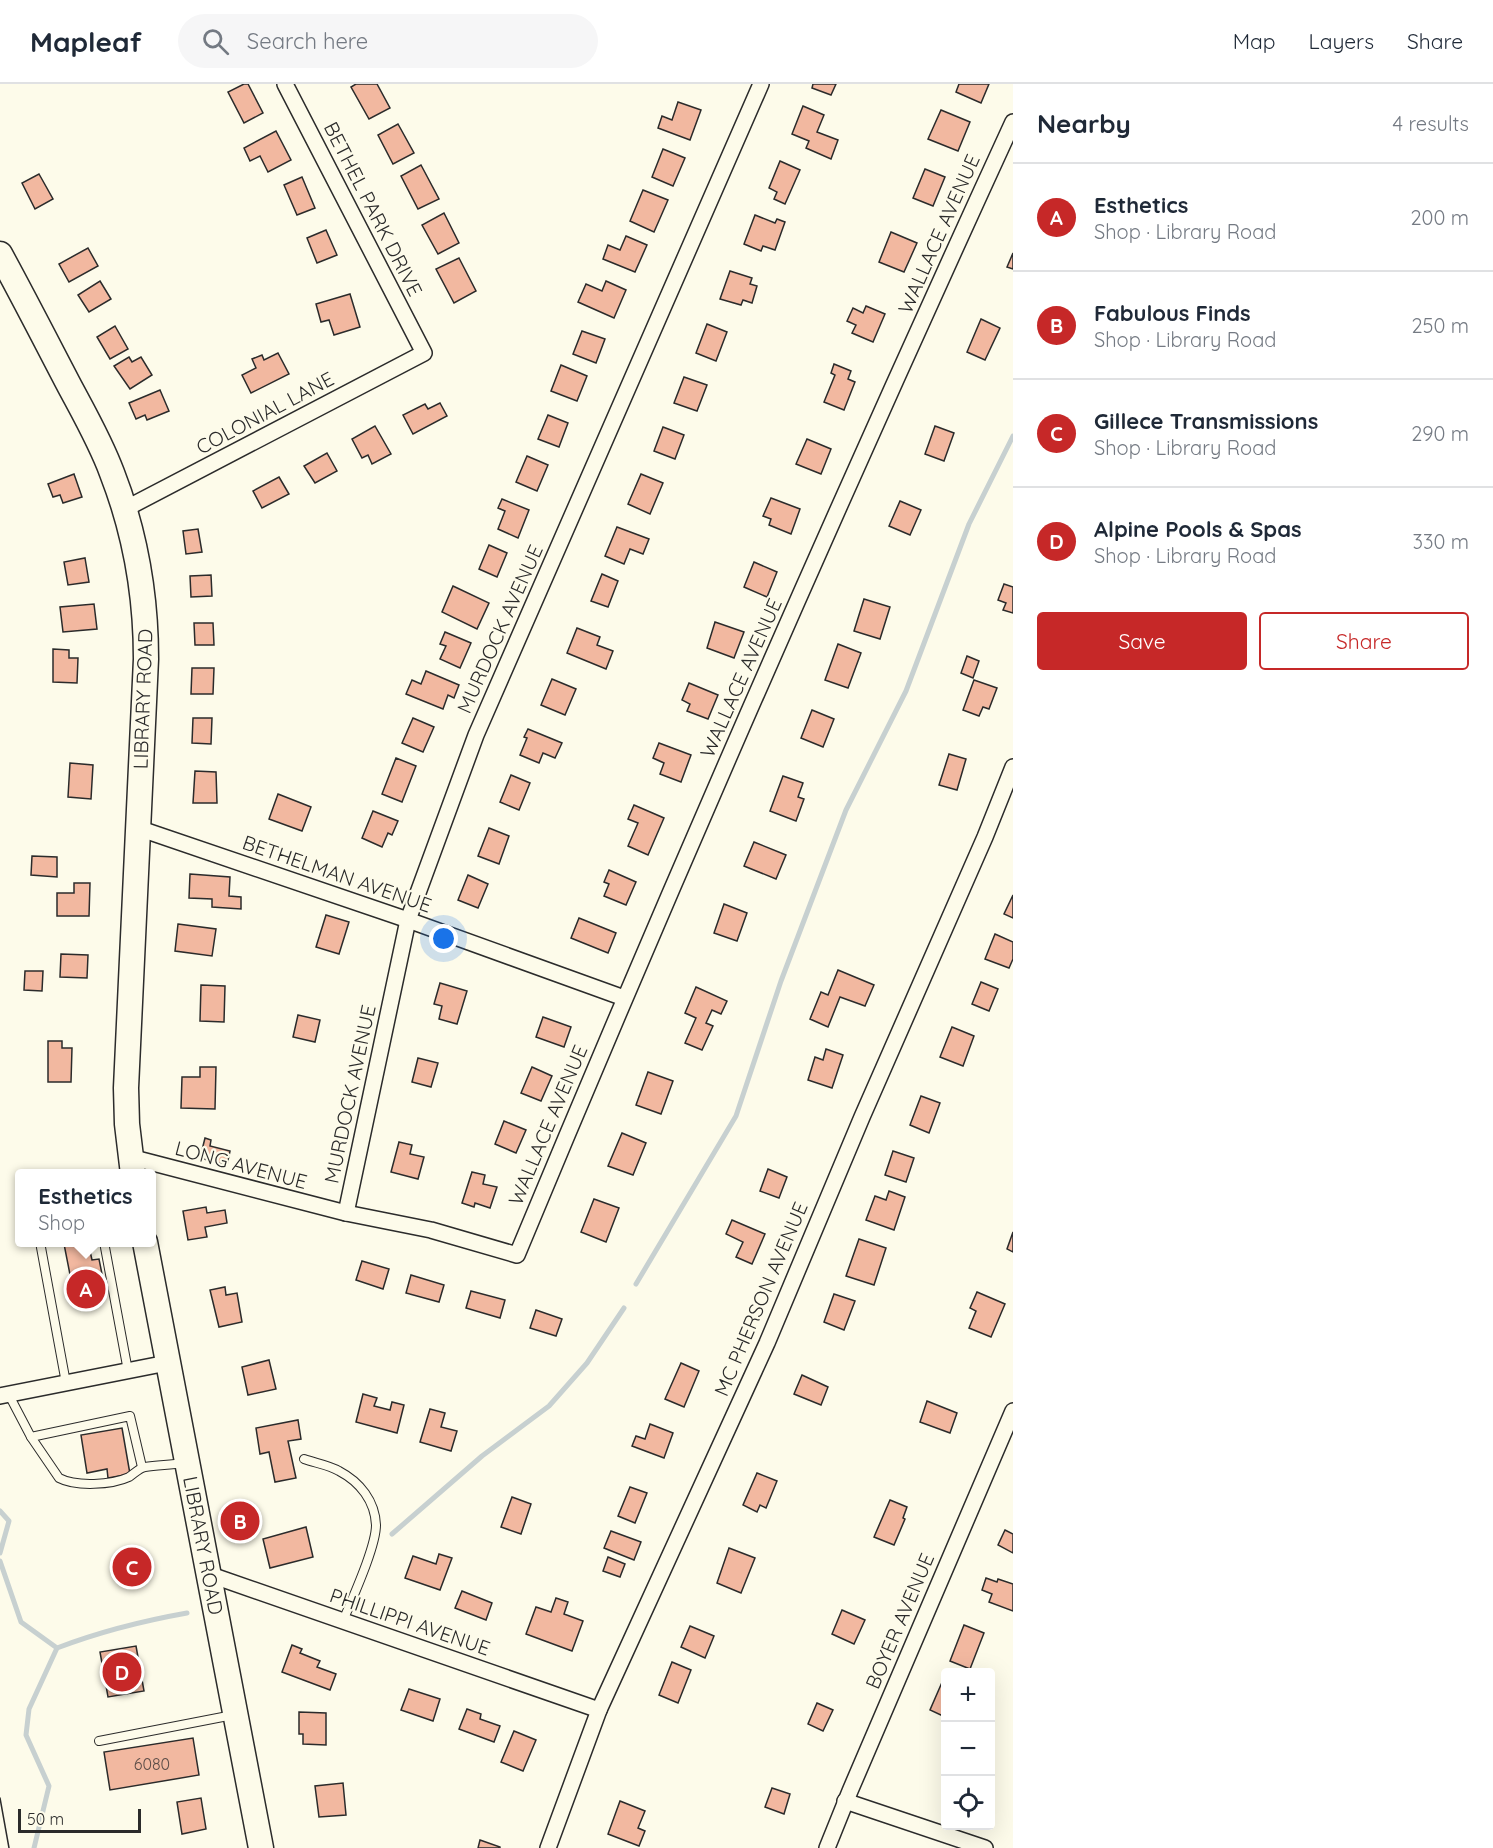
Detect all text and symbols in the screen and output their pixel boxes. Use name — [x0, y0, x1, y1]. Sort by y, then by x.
search box — [178, 14, 598, 68]
text: Mapleaf — [30, 24, 142, 59]
icon: search — [199, 25, 232, 58]
text: Search here — [247, 27, 368, 55]
text: Map — [1233, 28, 1276, 54]
text: Layers — [1309, 28, 1374, 54]
text: Share — [1407, 28, 1463, 54]
text: Nearby — [1037, 107, 1131, 140]
text: 4 results — [1393, 111, 1469, 136]
street label: BETHEL PARK DRIVE — [319, 117, 428, 300]
street label: WALLACE AVENUE — [892, 150, 985, 317]
text: Esthetics — [1094, 191, 1188, 219]
text: A — [1050, 205, 1063, 230]
text: 200 m — [1410, 205, 1469, 230]
text: Shop · Library Road — [1094, 219, 1276, 244]
text: Fabulous Finds — [1094, 299, 1251, 327]
text: B — [1050, 313, 1063, 338]
text: 250 m — [1411, 313, 1469, 338]
text: Shop · Library Road — [1094, 327, 1276, 352]
street label: COLONIAL LANE — [192, 366, 338, 459]
text: Gillece Transmissions — [1094, 407, 1318, 435]
text: C — [1050, 421, 1063, 446]
text: 290 m — [1411, 421, 1469, 446]
text: Shop · Library Road — [1094, 435, 1276, 460]
text: Alpine Pools & Spas — [1094, 515, 1302, 543]
text: D — [1049, 529, 1064, 554]
text: 330 m — [1412, 529, 1469, 554]
street label: MURDOCK AVENUE — [451, 541, 548, 717]
text: Shop · Library Road — [1094, 543, 1276, 568]
street label: WALLACE AVENUE — [694, 594, 787, 761]
button: Save — [1037, 612, 1247, 670]
button: Share — [1259, 612, 1469, 670]
street label: LIBRARY ROAD — [128, 628, 157, 770]
street label: BETHELMAN AVENUE — [239, 829, 435, 918]
your location — [429, 924, 458, 953]
street label: MURDOCK AVENUE — [318, 1002, 381, 1185]
street label: WALLACE AVENUE — [502, 1041, 593, 1209]
street label: LONG AVENUE — [172, 1135, 310, 1194]
popup — [15, 1169, 156, 1247]
text: Esthetics — [38, 1182, 133, 1210]
street label: MC PHERSON AVENUE — [708, 1198, 813, 1400]
text: Shop — [38, 1210, 85, 1235]
pin: A — [66, 1266, 106, 1312]
street label: LIBRARY ROAD — [178, 1474, 229, 1617]
pin: B — [220, 1498, 260, 1544]
pin: C — [112, 1544, 152, 1590]
street label: BOYER AVENUE — [860, 1549, 939, 1693]
street label: PHILLIPPI AVENUE — [327, 1582, 494, 1661]
pin: D — [102, 1650, 142, 1694]
map controls — [941, 1668, 995, 1830]
button: + — [941, 1668, 995, 1722]
button: − — [941, 1722, 995, 1776]
house number: 6080 — [134, 1754, 170, 1774]
button: locate — [941, 1776, 995, 1830]
scale bar — [18, 1806, 141, 1834]
text: 50 m — [27, 1809, 64, 1829]

